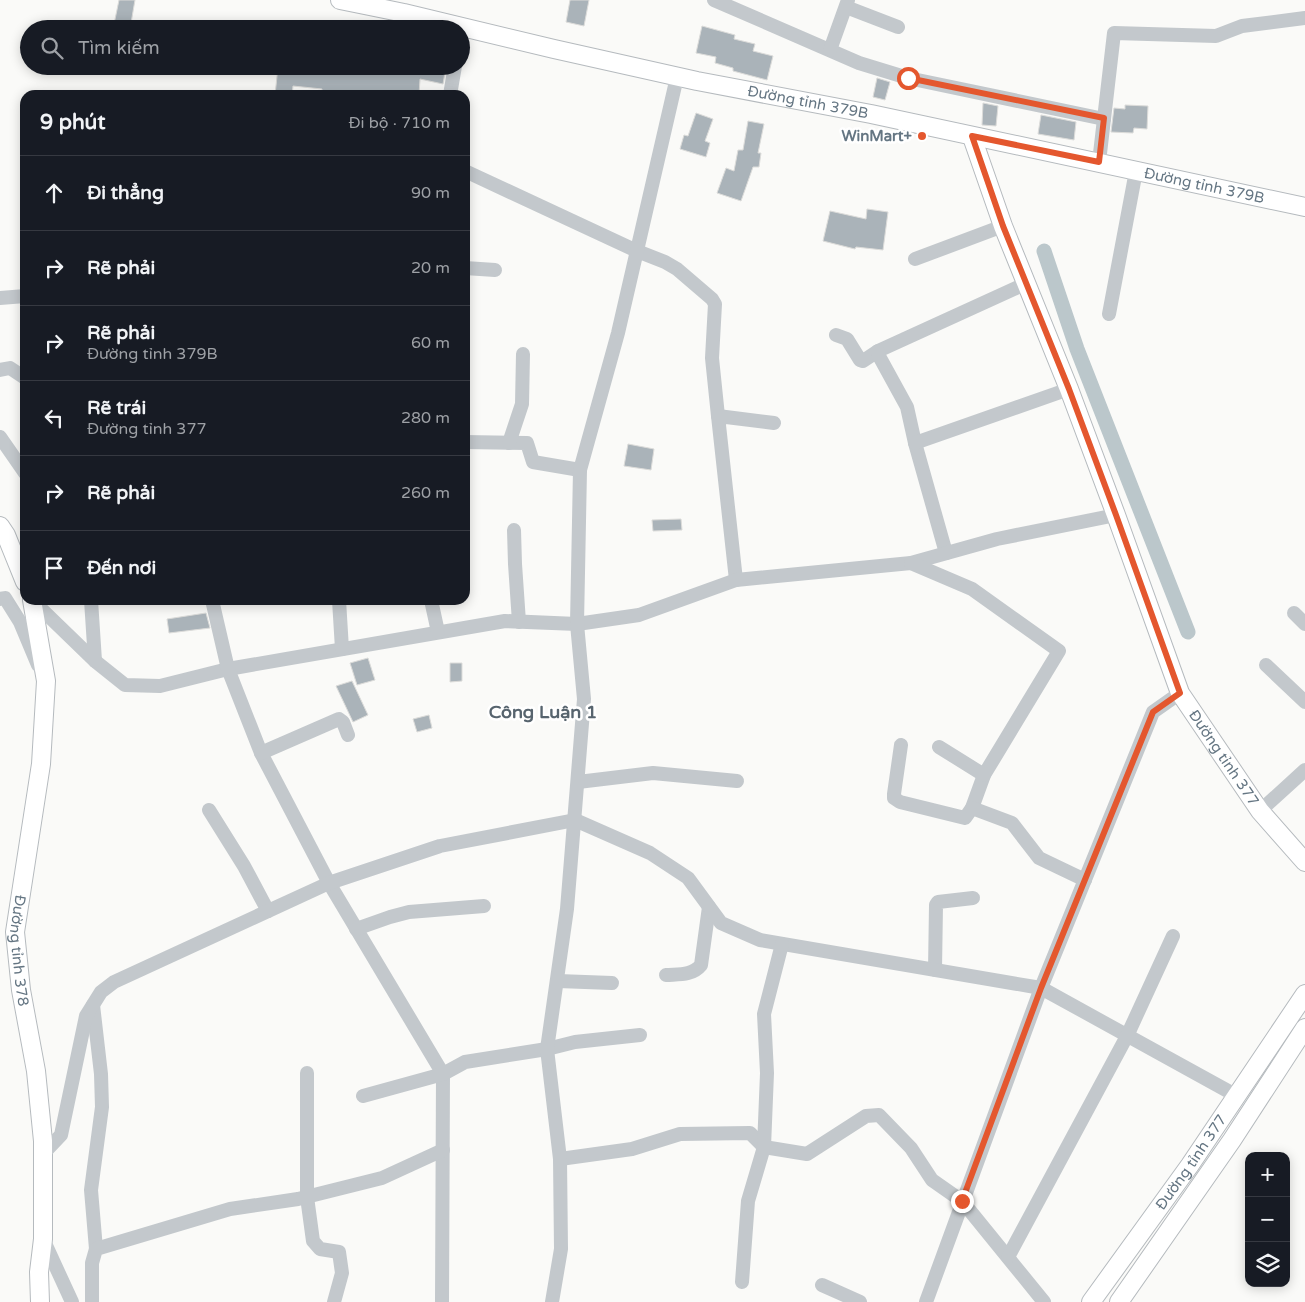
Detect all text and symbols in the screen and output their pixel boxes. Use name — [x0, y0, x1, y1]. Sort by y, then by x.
search box — [20, 20, 470, 75]
icon: search — [38, 34, 66, 62]
text: Tìm kiếm — [78, 37, 160, 59]
route start — [897, 67, 920, 90]
street label: Đường tỉnh 379B — [746, 82, 870, 122]
text: 9 phút — [40, 110, 105, 135]
text: Đi bộ · 710 m — [349, 113, 450, 133]
place label: WinMart+ — [841, 127, 913, 145]
marker: WinMart+ — [916, 130, 928, 142]
street label: Đường tỉnh 379B — [1142, 164, 1266, 207]
icon: ahead — [40, 179, 68, 207]
text: Đi thẳng — [87, 182, 164, 204]
text: 90 m — [411, 183, 450, 203]
icon: right — [40, 254, 68, 282]
text: Rẽ phải — [87, 257, 155, 279]
text: 20 m — [411, 258, 450, 278]
text: Rẽ phải — [87, 322, 155, 344]
icon: right — [40, 329, 68, 357]
text: 60 m — [411, 333, 450, 353]
text: Đường tỉnh 379B — [87, 344, 218, 364]
text: Rẽ trái — [87, 397, 146, 419]
icon: left — [40, 404, 68, 432]
text: 280 m — [401, 408, 450, 428]
text: Đường tỉnh 377 — [87, 419, 207, 439]
icon: right — [40, 479, 68, 507]
text: Rẽ phải — [87, 482, 155, 504]
text: 260 m — [401, 483, 450, 503]
icon: arrive — [40, 554, 68, 582]
text: Đến nơi — [87, 557, 156, 579]
district label: Công Luận 1 — [489, 701, 597, 723]
street label: Đường tỉnh 377 — [1185, 706, 1263, 809]
street label: Đường tỉnh 378 — [6, 894, 33, 1008]
street label: Đường tỉnh 377 — [1152, 1111, 1230, 1213]
map controls — [1245, 1152, 1290, 1287]
button: + — [1245, 1152, 1290, 1197]
route end — [951, 1190, 974, 1213]
button: − — [1245, 1197, 1290, 1242]
button: layers — [1245, 1242, 1290, 1287]

